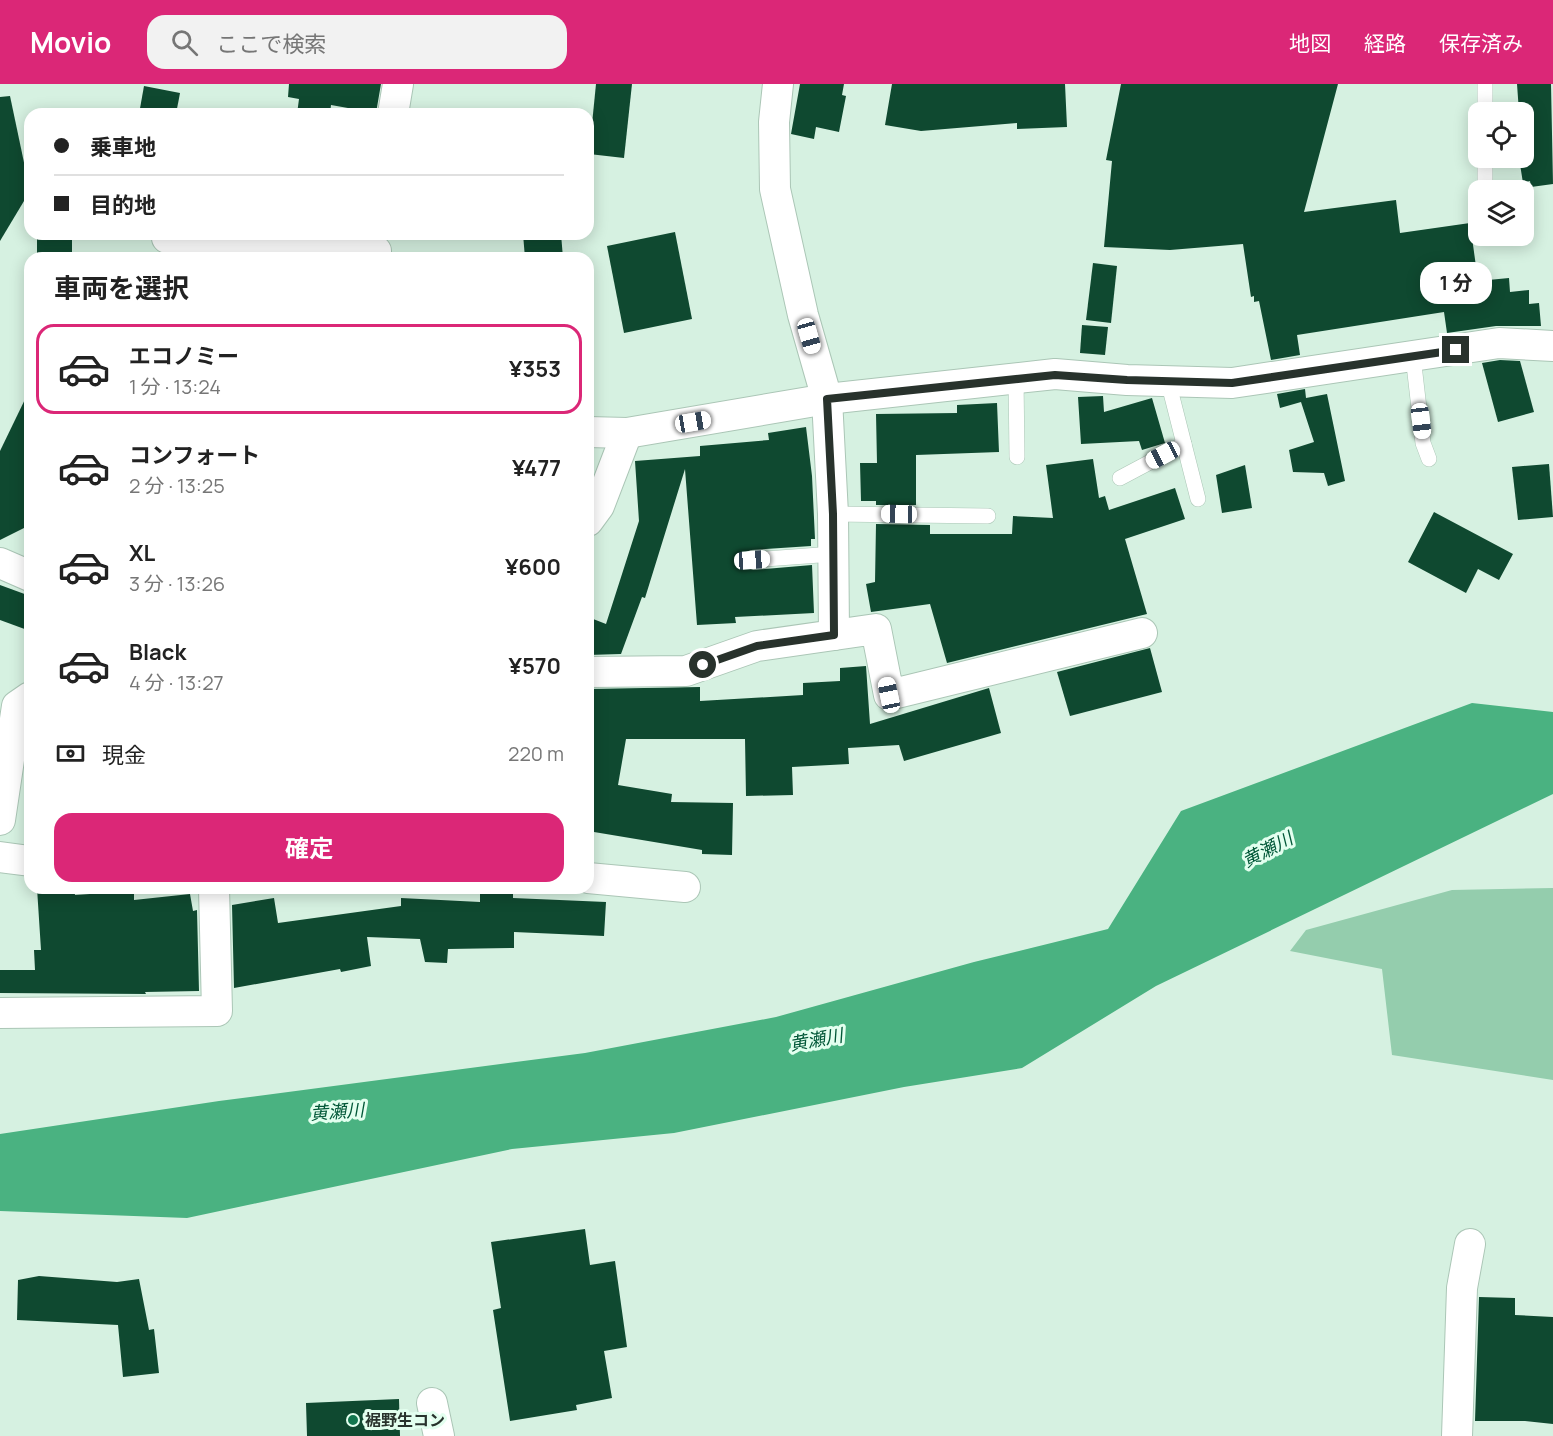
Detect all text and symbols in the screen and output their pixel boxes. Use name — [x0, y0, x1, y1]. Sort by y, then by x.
search box — [147, 15, 567, 69]
text: Movio — [30, 23, 111, 61]
icon: search — [168, 26, 201, 59]
text: ここで検索 — [216, 29, 326, 59]
text: 地図 — [1289, 29, 1331, 57]
text: 経路 — [1364, 29, 1406, 57]
text: 保存済み — [1439, 29, 1523, 57]
map controls — [1468, 102, 1534, 246]
button: locate — [1468, 102, 1534, 168]
text: 乗車地 — [90, 132, 156, 162]
button: layers — [1468, 180, 1534, 246]
text: 目的地 — [90, 190, 156, 220]
callout: 1 分 — [1420, 263, 1492, 305]
text: 車両を選択 — [54, 269, 189, 306]
text: 1 分 — [1440, 269, 1472, 296]
car — [795, 316, 823, 356]
route end — [1442, 336, 1469, 363]
text: エコノミー — [129, 341, 239, 371]
icon: car — [57, 342, 111, 396]
text: ¥353 — [509, 354, 561, 384]
text: 1 分 · 13:24 — [129, 373, 221, 400]
car — [1410, 402, 1432, 440]
car — [674, 410, 712, 434]
car — [1143, 439, 1183, 471]
text: コンフォート — [129, 440, 260, 470]
icon: car — [57, 441, 111, 495]
text: ¥477 — [512, 453, 561, 483]
text: 2 分 · 13:25 — [129, 472, 225, 499]
car — [881, 505, 917, 523]
text: XL — [129, 538, 155, 568]
icon: car — [57, 540, 111, 594]
car — [733, 550, 771, 570]
text: ¥600 — [505, 552, 561, 582]
text: 3 分 · 13:26 — [129, 570, 225, 597]
text: Black — [129, 637, 186, 667]
icon: car — [57, 639, 111, 693]
text: ¥570 — [508, 651, 561, 681]
route start — [689, 651, 716, 678]
text: 4 分 · 13:27 — [129, 669, 224, 696]
car — [876, 676, 902, 714]
icon: cash — [54, 737, 87, 770]
text: 現金 — [102, 740, 146, 770]
text: 220 m — [508, 740, 564, 767]
button: 確定 — [54, 813, 564, 882]
water label: 黄瀬川 — [1238, 825, 1298, 872]
water label: 黄瀬川 — [787, 1022, 847, 1056]
water label: 黄瀬川 — [309, 1097, 367, 1125]
place label: 裾野生コン — [365, 1409, 445, 1431]
marker: 裾野生コン — [346, 1413, 360, 1427]

